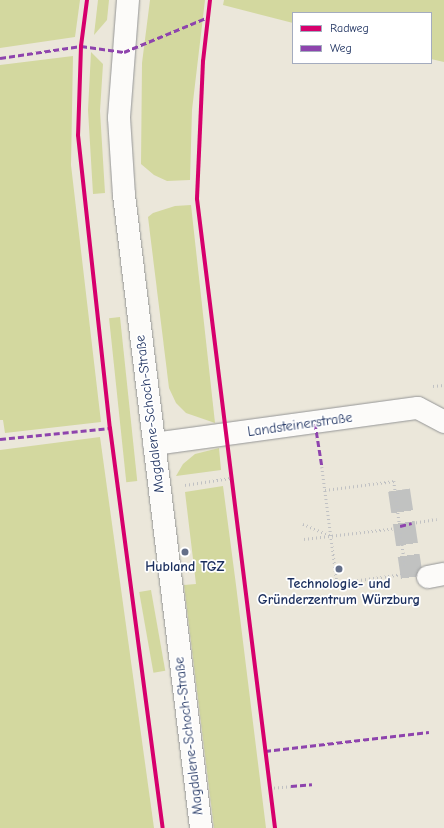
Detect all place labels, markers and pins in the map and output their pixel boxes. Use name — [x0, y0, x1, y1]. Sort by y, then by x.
marker: Hubland TGZ — [180, 547, 190, 557]
place label: Hubland TGZ — [145, 559, 225, 575]
marker: Technologie- und Gründerzentrum Würzburg — [334, 564, 344, 574]
place label: Technologie- und Gründerzentrum Würzburg — [258, 576, 420, 608]

